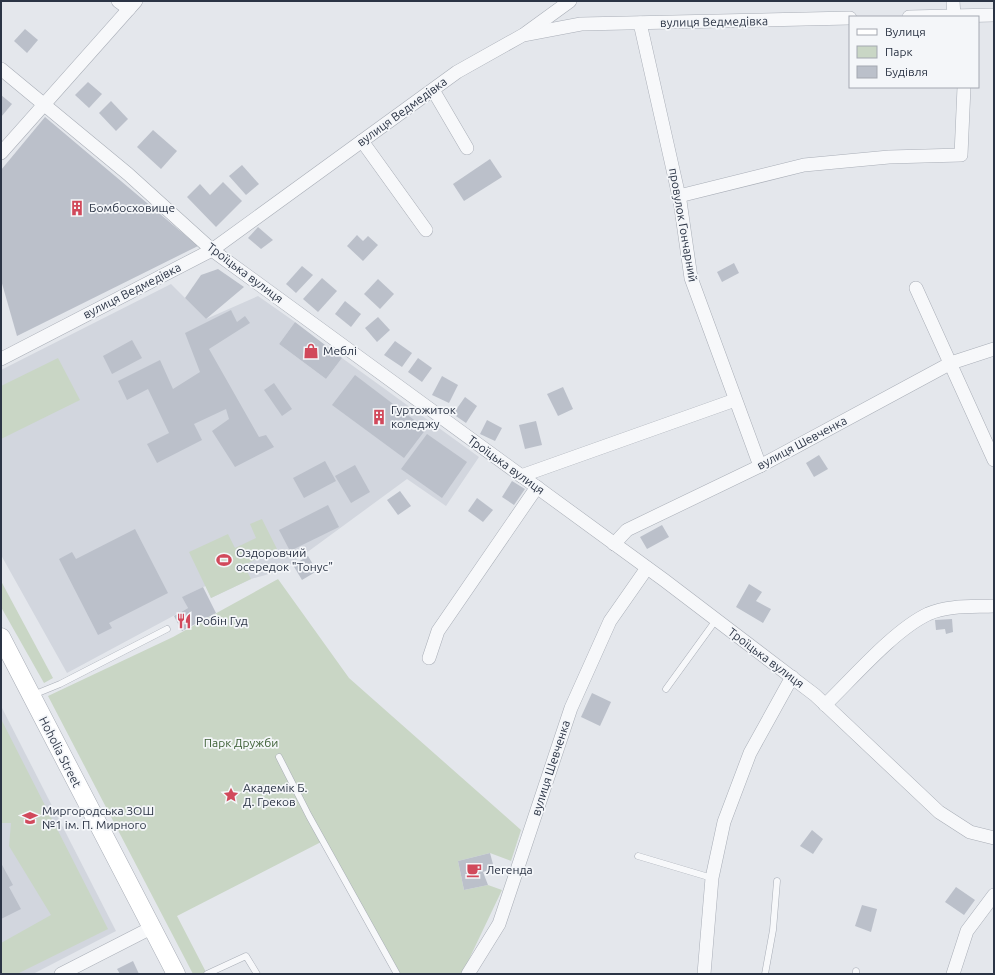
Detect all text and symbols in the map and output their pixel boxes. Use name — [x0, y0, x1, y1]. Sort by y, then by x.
street label: вулиця Ведмедівка — [660, 14, 768, 29]
legend — [849, 16, 979, 88]
text: Вулиця — [885, 25, 926, 38]
text: Парк — [885, 45, 913, 58]
text: Будівля — [885, 65, 928, 78]
street label: вулиця Ведмедівка — [354, 75, 449, 149]
street label: провулок Гончарний — [667, 167, 700, 283]
building icon: Бомбосховище — [68, 199, 86, 217]
place label: Бомбосховище — [89, 201, 175, 214]
street label: Троїцька вулиця — [205, 240, 286, 305]
street label: вулиця Ведмедівка — [81, 260, 183, 321]
shop icon: Меблі — [302, 342, 320, 360]
place label: Меблі — [323, 344, 357, 357]
place label: Гуртожиток коледжу — [391, 403, 456, 430]
building icon: Гуртожиток коледжу — [370, 408, 388, 426]
street label: вулиця Шевченка — [755, 413, 849, 472]
street label: Троїцька вулиця — [466, 432, 547, 497]
place label: Оздоровчий осередок "Тонус" — [236, 546, 333, 573]
sports icon: Оздоровчий осередок "Тонус" — [215, 551, 233, 569]
restaurant icon: Робін Гуд — [175, 612, 193, 630]
place label: Робін Гуд — [196, 614, 248, 627]
street label: Троїцька вулиця — [726, 625, 807, 690]
street label: Hoholia Street — [37, 714, 84, 790]
street label: вулиця Шевченка — [529, 718, 572, 817]
park label: Парк Дружби — [204, 736, 278, 749]
place label: Академік Б. Д. Греков — [243, 781, 308, 808]
place icon: Академік Б. Д. Греков — [222, 786, 240, 804]
place label: Миргородська ЗОШ №1 ім. П. Мирного — [42, 804, 154, 831]
school or university icon: Миргородська ЗОШ №1 ім. П. Мирного — [21, 809, 39, 827]
cafe icon: Легенда — [465, 861, 483, 879]
place label: Легенда — [486, 863, 533, 876]

